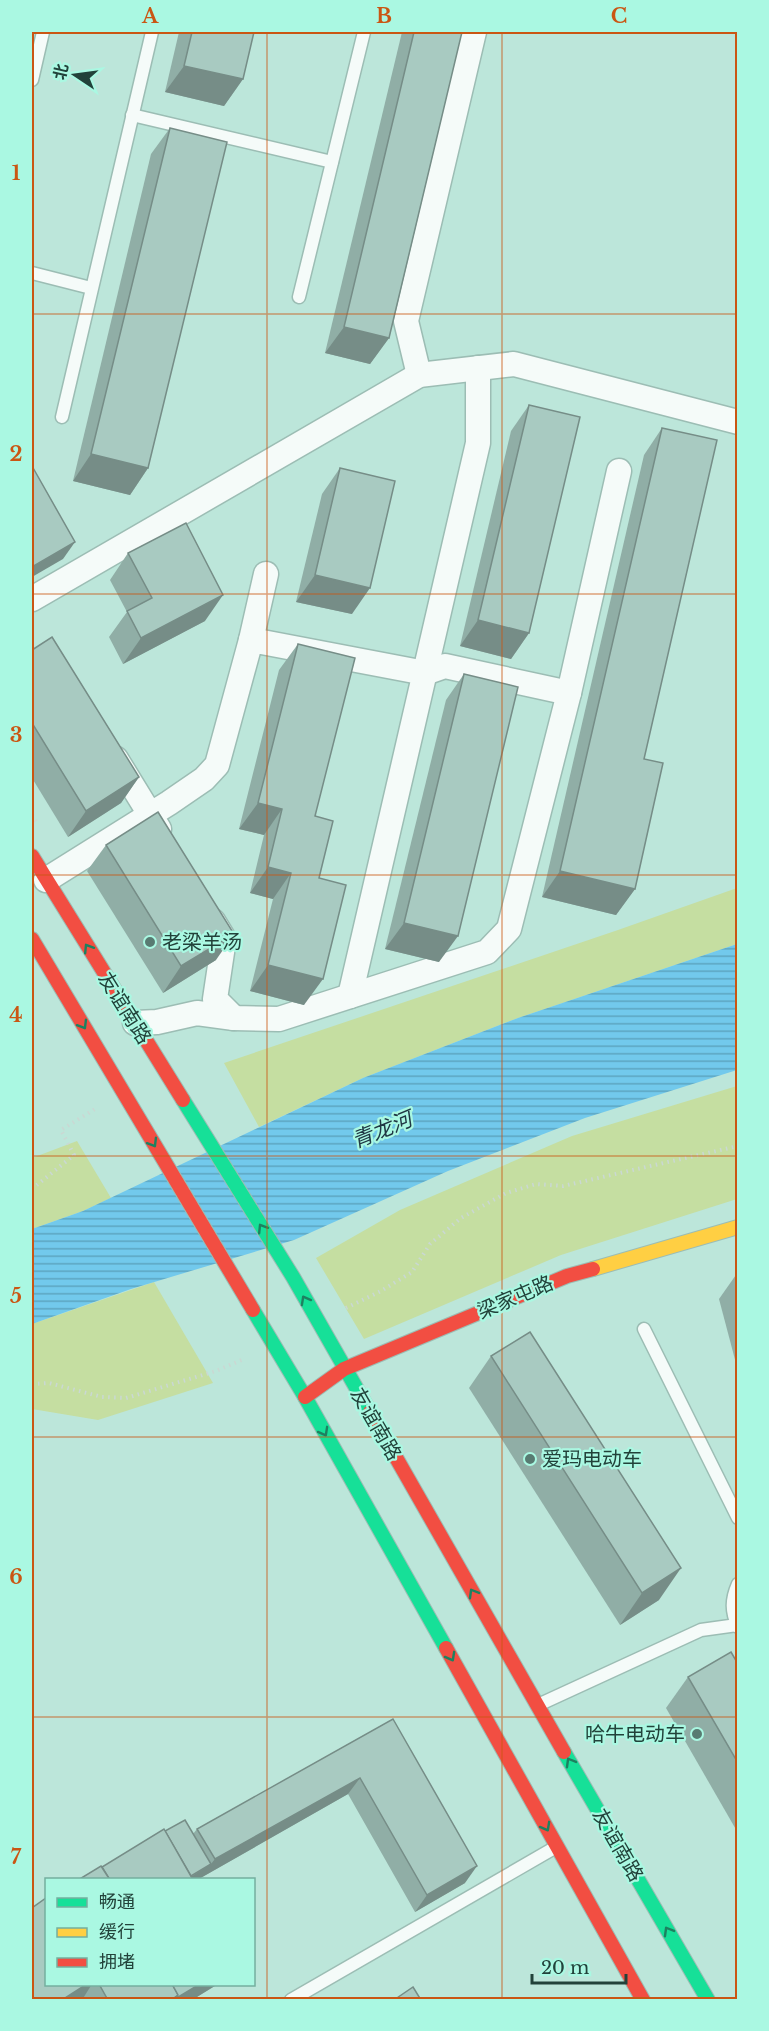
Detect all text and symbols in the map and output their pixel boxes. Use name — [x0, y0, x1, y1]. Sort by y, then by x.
text: A — [141, 4, 159, 28]
text: B — [376, 4, 392, 28]
text: C — [611, 4, 627, 28]
north arrow — [45, 45, 105, 105]
text: 北 — [49, 62, 72, 82]
text: 1 — [12, 161, 21, 185]
text: 2 — [9, 442, 23, 466]
text: 3 — [10, 723, 22, 747]
place label: 老梁羊汤 — [162, 930, 242, 954]
marker: 老梁羊汤 — [143, 935, 157, 949]
one-way arrow — [84, 944, 96, 954]
street label: 友谊南路 — [94, 968, 156, 1048]
text: 4 — [9, 1003, 23, 1027]
one-way arrow — [76, 1019, 87, 1029]
water label: 青龙河 — [348, 1105, 420, 1154]
one-way arrow — [146, 1137, 158, 1147]
one-way arrow — [257, 1224, 269, 1234]
street label: 梁家屯路 — [473, 1270, 557, 1324]
text: 5 — [10, 1284, 22, 1308]
one-way arrow — [301, 1295, 313, 1306]
street label: 友谊南路 — [346, 1383, 406, 1465]
one-way arrow — [317, 1426, 328, 1436]
place label: 爱玛电动车 — [542, 1447, 642, 1471]
marker: 爱玛电动车 — [523, 1452, 537, 1466]
text: 6 — [9, 1565, 23, 1589]
one-way arrow — [468, 1589, 480, 1599]
one-way arrow — [444, 1651, 455, 1661]
place label: 哈牛电动车 — [585, 1722, 685, 1746]
marker: 哈牛电动车 — [690, 1727, 704, 1741]
one-way arrow — [565, 1758, 577, 1768]
street label: 友谊南路 — [588, 1804, 648, 1886]
one-way arrow — [539, 1821, 550, 1831]
text: 7 — [11, 1845, 22, 1869]
legend — [45, 1878, 255, 1986]
text: 畅通 — [99, 1891, 135, 1913]
text: 缓行 — [99, 1921, 135, 1943]
one-way arrow — [663, 1927, 675, 1937]
scale bar — [532, 1947, 626, 1985]
text: 拥堵 — [99, 1951, 135, 1973]
text: 20 m — [541, 1957, 589, 1979]

